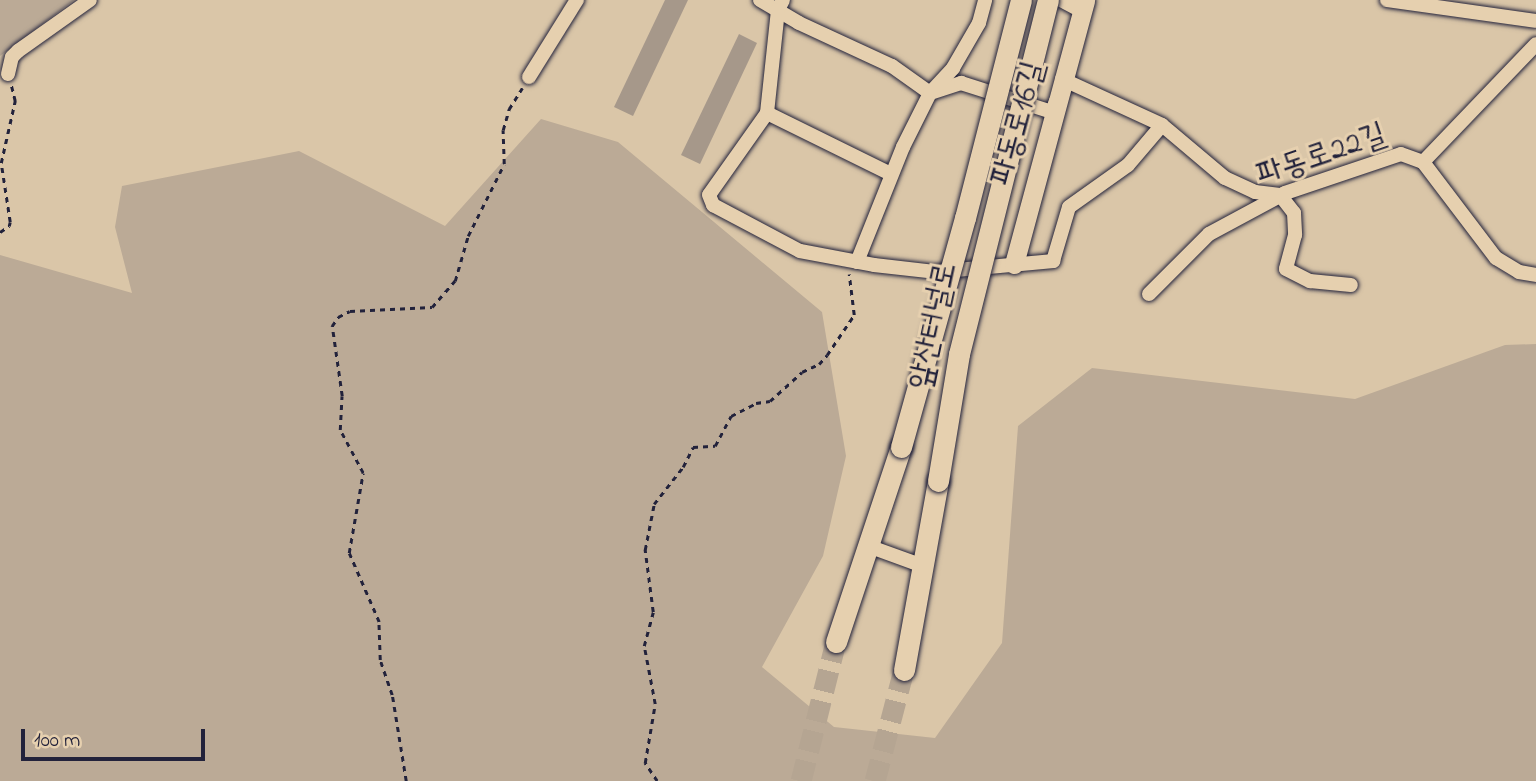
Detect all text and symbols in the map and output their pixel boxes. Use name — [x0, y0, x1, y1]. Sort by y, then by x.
street label: 파동로16길 — [985, 58, 1055, 190]
street label: 파동로22길 — [1252, 117, 1392, 197]
street label: 앞산터널로 — [903, 259, 967, 393]
scale bar — [24, 714, 208, 758]
text: 100 m — [34, 726, 80, 756]

